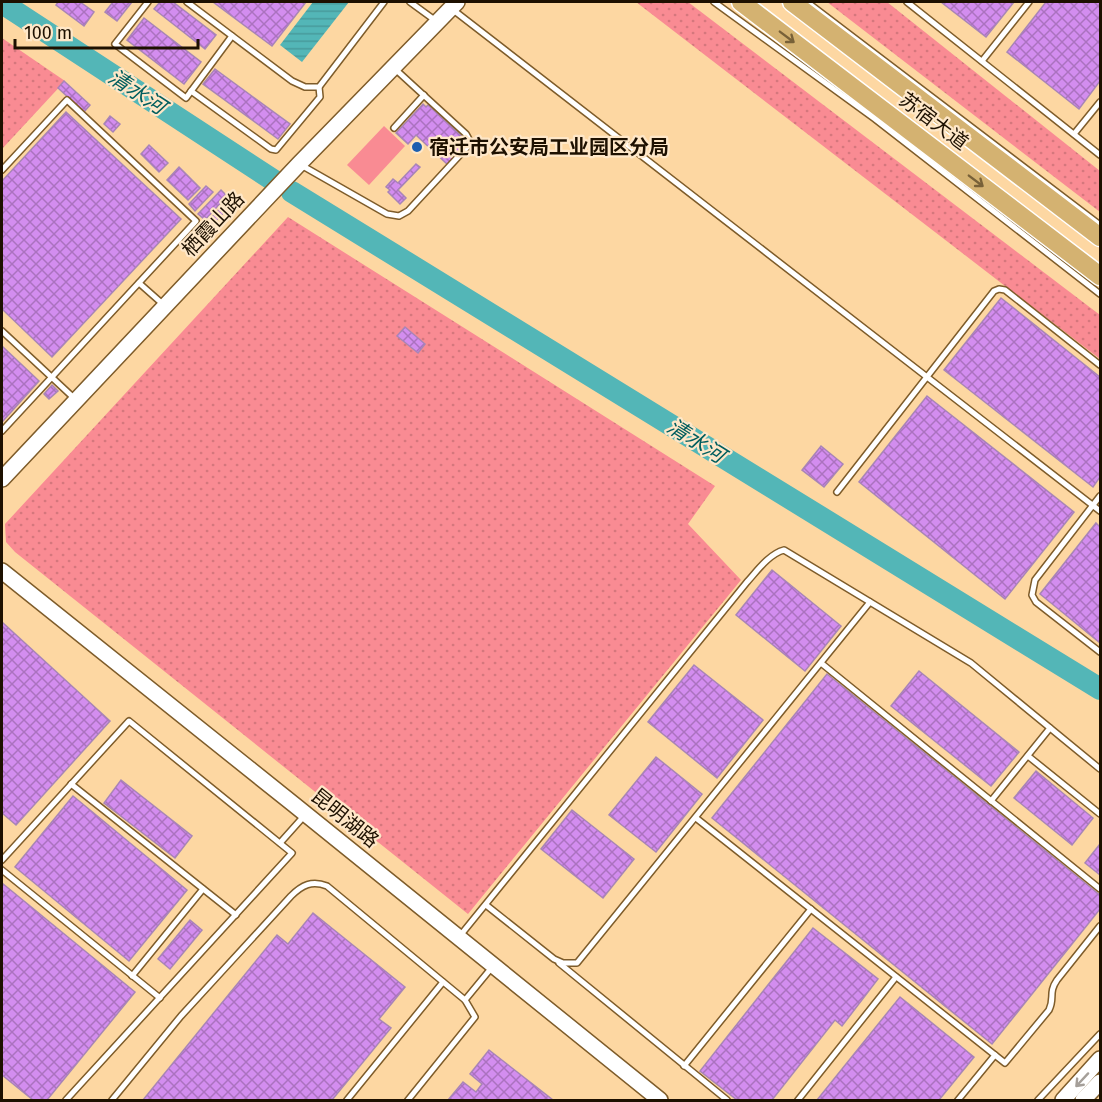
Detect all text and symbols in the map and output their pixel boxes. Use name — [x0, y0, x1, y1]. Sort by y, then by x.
scale bar — [15, 12, 198, 50]
text: 100 m — [24, 22, 72, 44]
one-way arrow — [779, 31, 795, 43]
water label: 清水河 — [104, 64, 174, 122]
street label: 苏宿大道 — [895, 87, 973, 155]
place label: 宿迁市公安局工业园区分局 — [429, 135, 669, 159]
marker: 宿迁市公安局工业园区分局 — [410, 140, 424, 154]
one-way arrow — [968, 174, 984, 187]
street label: 栖霞山路 — [177, 187, 249, 261]
water label: 清水河 — [662, 413, 733, 471]
street label: 昆明湖路 — [306, 784, 384, 852]
one-way arrow — [1075, 1072, 1089, 1087]

